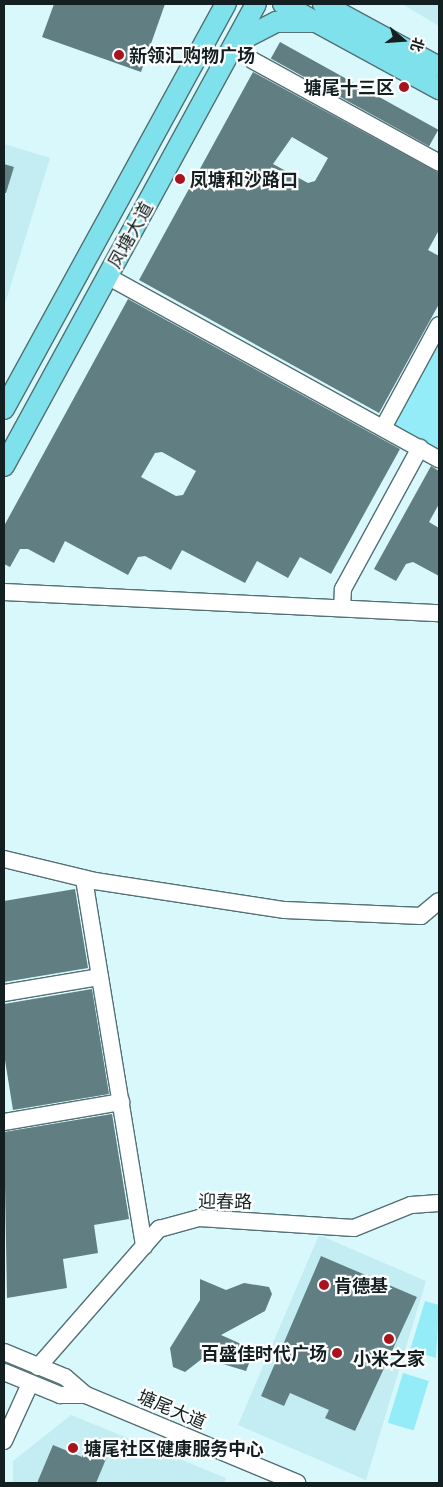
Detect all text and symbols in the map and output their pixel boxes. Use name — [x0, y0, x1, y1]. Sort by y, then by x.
north arrow — [378, 15, 428, 65]
text: 北 — [407, 36, 428, 54]
place label: 新领汇购物广场 — [129, 44, 255, 66]
marker: 新领汇购物广场 — [113, 49, 125, 61]
place label: 塘尾十三区 — [304, 76, 394, 98]
marker: 塘尾十三区 — [398, 81, 410, 93]
place label: 凤塘和沙路口 — [190, 168, 298, 190]
marker: 凤塘和沙路口 — [174, 173, 186, 185]
street label: 凤塘大道 — [103, 198, 157, 272]
street label: 迎春路 — [198, 1190, 252, 1212]
place label: 肯德基 — [334, 1274, 388, 1296]
marker: 肯德基 — [318, 1279, 330, 1291]
marker: 小米之家 — [383, 1333, 395, 1345]
place label: 百盛佳时代广场 — [201, 1342, 327, 1364]
marker: 百盛佳时代广场 — [331, 1347, 343, 1359]
place label: 小米之家 — [353, 1347, 425, 1369]
street label: 塘尾大道 — [135, 1385, 209, 1433]
place label: 塘尾社区健康服务中心 — [84, 1437, 264, 1459]
marker: 塘尾社区健康服务中心 — [66, 1441, 80, 1455]

